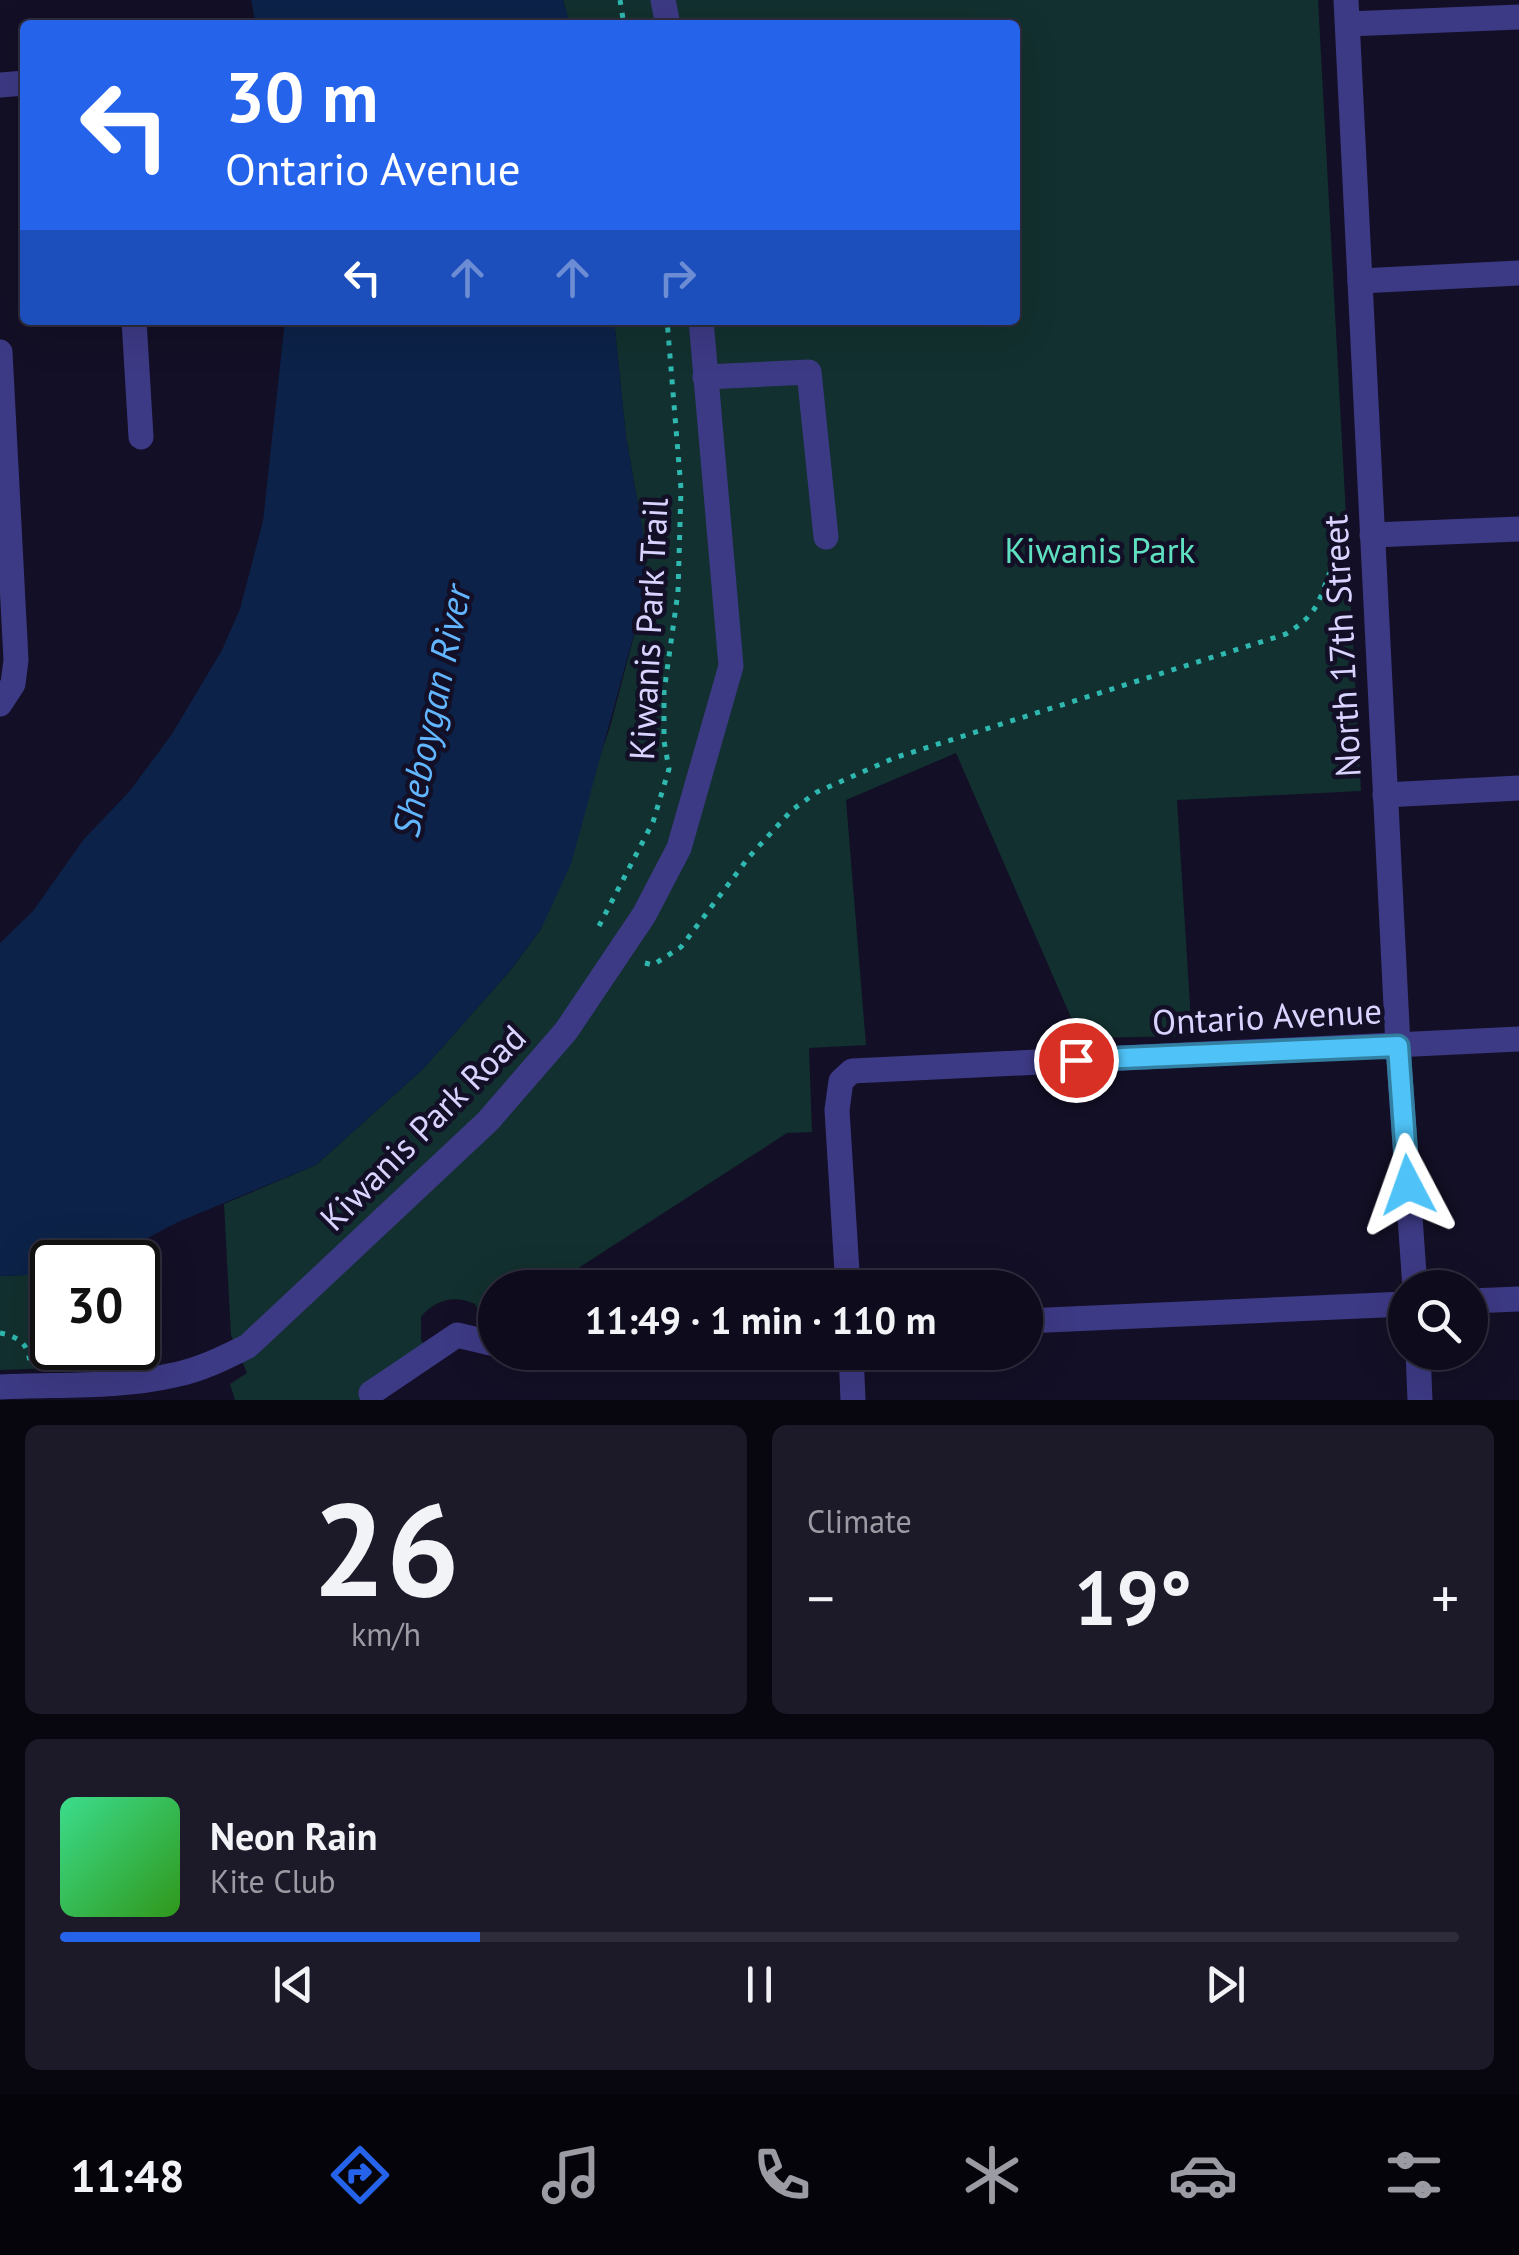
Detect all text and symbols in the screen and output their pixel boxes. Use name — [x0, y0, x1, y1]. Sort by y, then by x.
text: 30 m — [225, 51, 378, 141]
icon: left — [60, 60, 190, 190]
text: Ontario Avenue — [225, 139, 521, 197]
icon: left — [335, 250, 390, 305]
icon: ahead — [440, 250, 495, 305]
icon: ahead — [545, 250, 600, 305]
icon: right — [650, 250, 705, 305]
street label: Kiwanis Park Trail — [618, 497, 678, 761]
street label: North 17th Street — [1311, 514, 1371, 778]
park label: Kiwanis Park — [1005, 527, 1196, 573]
water label: Sheboygan River — [380, 578, 482, 841]
street label: Ontario Avenue — [1151, 987, 1383, 1045]
street label: Kiwanis Park Road — [309, 1014, 535, 1240]
pin — [1034, 1018, 1119, 1103]
icon: arrive — [1049, 1033, 1104, 1088]
position arrow — [1356, 1133, 1460, 1237]
speed limit sign: 30 — [30, 1240, 160, 1370]
map controls — [1388, 1270, 1488, 1370]
button: search — [1388, 1270, 1488, 1370]
text: 11:49 · 1 min · 110 m — [585, 1295, 936, 1344]
text: 26 — [312, 1464, 460, 1632]
text: Climate — [807, 1500, 912, 1542]
text: 19° — [1074, 1549, 1192, 1646]
text: − — [807, 1562, 835, 1633]
text: + — [1431, 1562, 1459, 1633]
text: km/h — [351, 1613, 421, 1655]
text: Neon Rain — [210, 1811, 377, 1860]
text: Kite Club — [210, 1860, 336, 1902]
icon: previous — [266, 1957, 321, 2012]
icon: pause — [732, 1957, 787, 2012]
icon: next — [1198, 1957, 1253, 2012]
icon: directions — [325, 2140, 395, 2210]
icon: music — [536, 2140, 606, 2210]
icon: phone — [747, 2140, 817, 2210]
icon: climate — [957, 2140, 1027, 2210]
icon: car — [1168, 2140, 1238, 2210]
icon: filters — [1379, 2140, 1449, 2210]
text: 11:48 — [70, 2146, 185, 2204]

